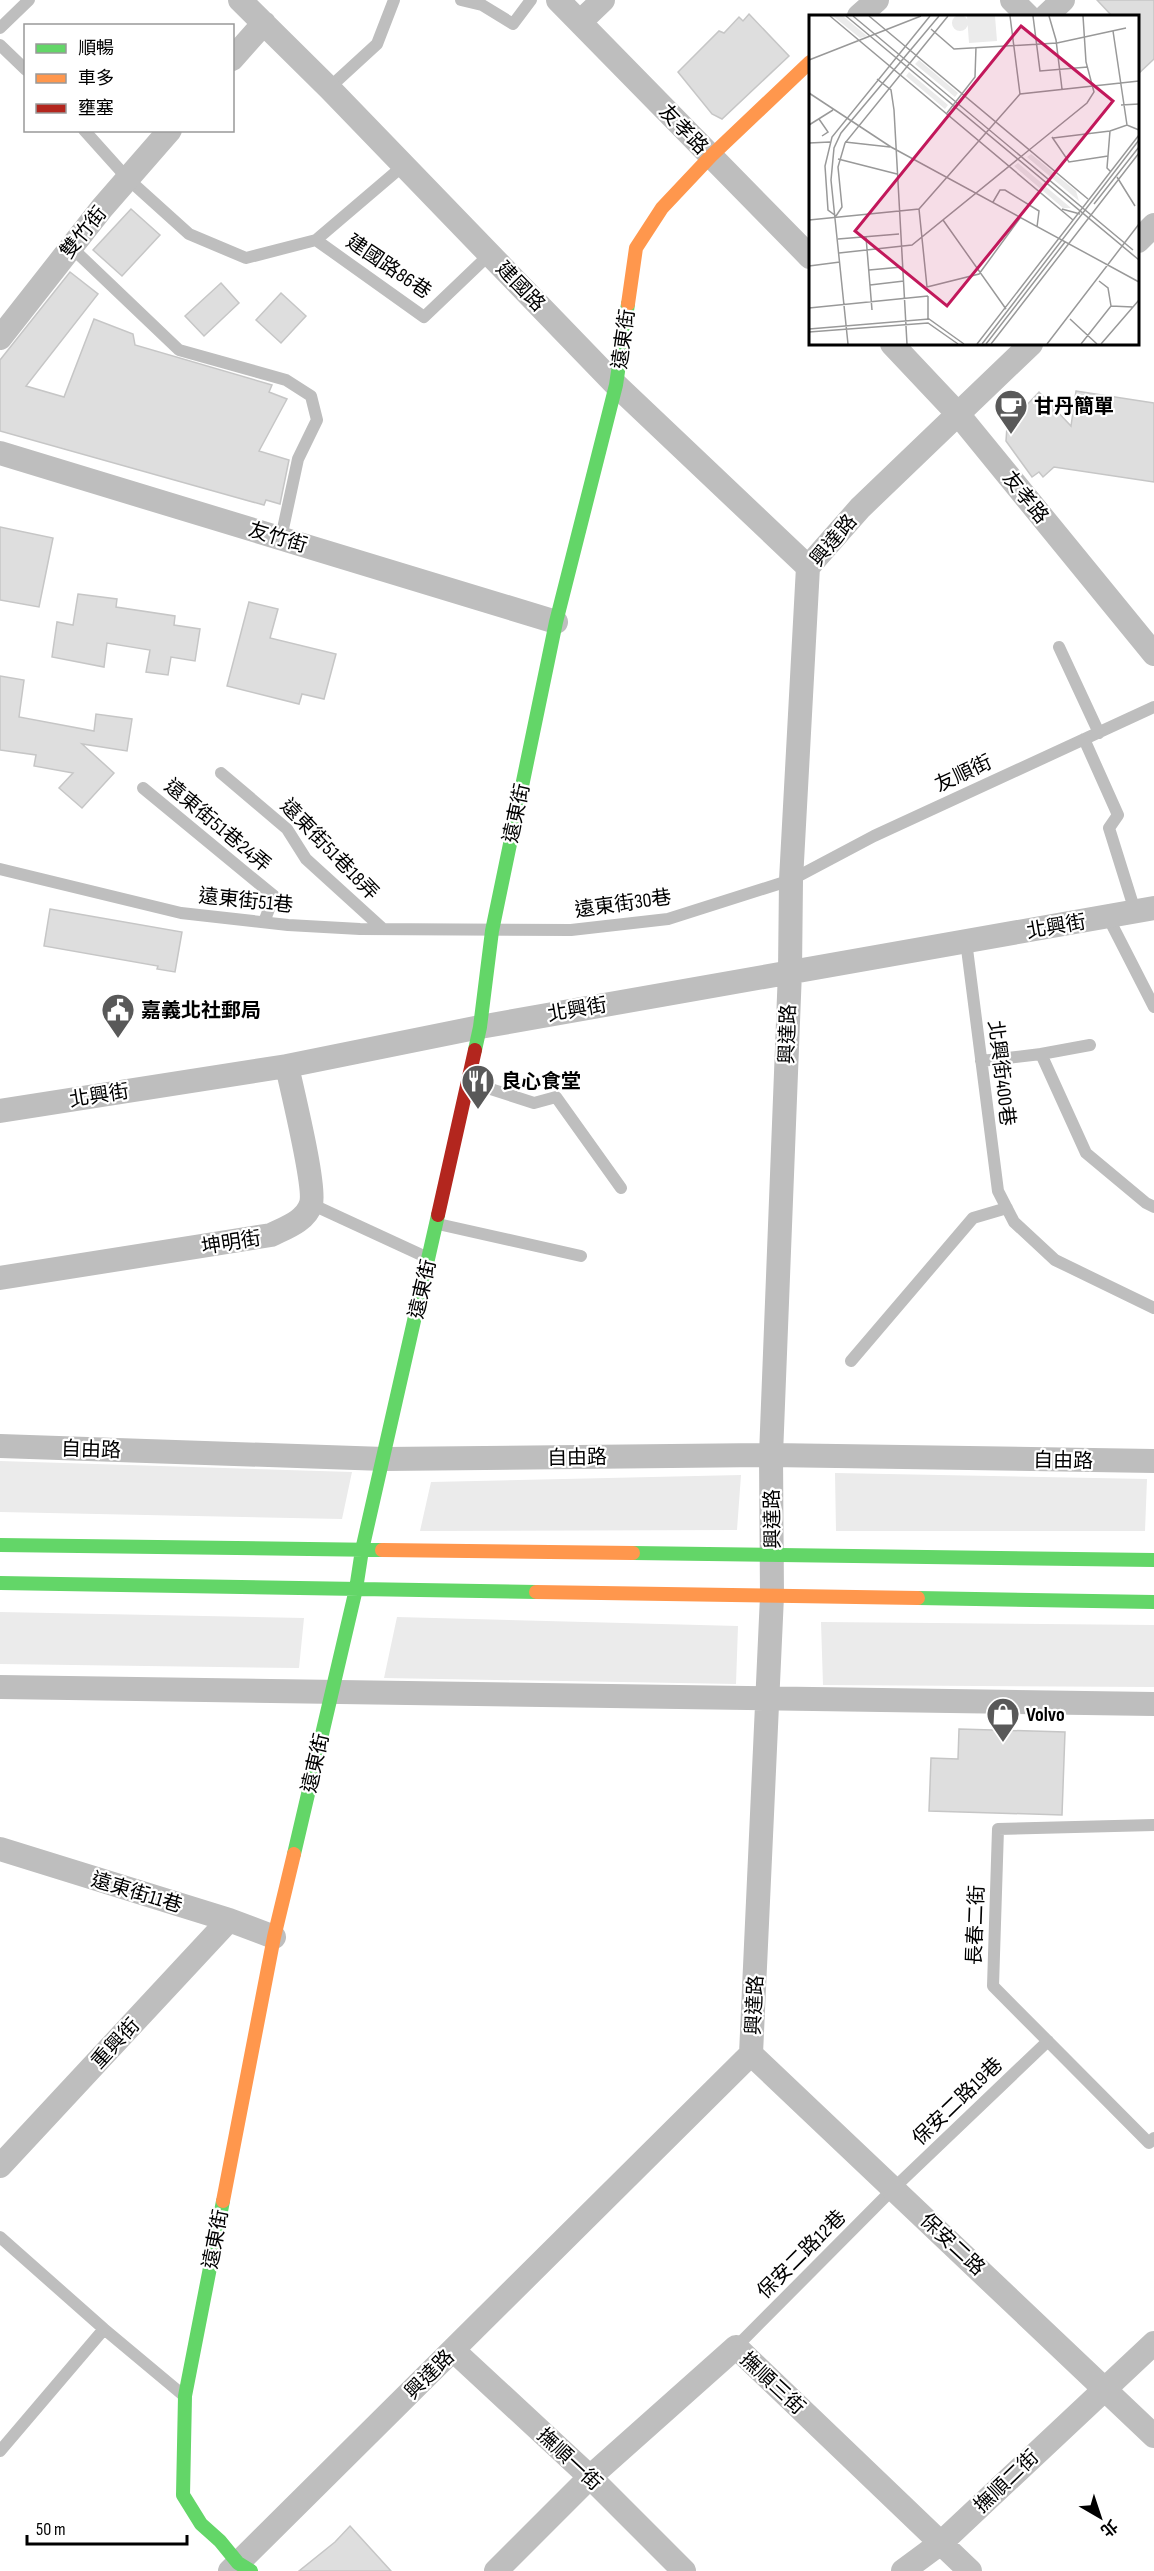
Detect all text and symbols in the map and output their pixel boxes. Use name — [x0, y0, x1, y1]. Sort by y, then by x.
inset map — [809, 15, 1139, 345]
legend — [24, 24, 234, 132]
text: 順暢 — [78, 38, 114, 59]
text: 車多 — [78, 68, 114, 89]
text: 壅塞 — [78, 98, 114, 119]
street label: 友孝路 — [654, 100, 713, 160]
street label: 雙竹街 — [56, 202, 112, 263]
street label: 建國路86巷 — [341, 230, 436, 304]
street label: 建國路 — [491, 257, 550, 317]
street label: 遠東街 — [608, 308, 640, 371]
cafe icon: 甘丹簡單 — [993, 388, 1029, 435]
place label: 甘丹簡單 — [1034, 395, 1114, 419]
street label: 友孝路 — [997, 467, 1053, 528]
street label: 興達路 — [805, 510, 862, 571]
street label: 友竹街 — [246, 518, 310, 558]
street label: 友順街 — [931, 750, 996, 797]
street label: 遠東街51巷24弄 — [159, 774, 275, 877]
street label: 遠東街 — [499, 781, 535, 845]
street label: 遠東街51巷18弄 — [275, 794, 383, 905]
street label: 遠東街51巷 — [197, 884, 294, 918]
street label: 遠東街30巷 — [573, 885, 673, 923]
street label: 北興街 — [1025, 910, 1088, 944]
public building icon: 嘉義北社郵局 — [100, 992, 136, 1039]
street label: 北興街 — [546, 993, 609, 1027]
place label: 嘉義北社郵局 — [141, 999, 261, 1023]
street label: 興達路 — [775, 1004, 801, 1064]
street label: 北興街400巷 — [983, 1019, 1019, 1127]
restaurant icon: 良心食堂 — [460, 1063, 496, 1110]
place label: 良心食堂 — [501, 1070, 581, 1094]
street label: 北興街 — [68, 1079, 131, 1113]
street label: 坤明街 — [200, 1226, 263, 1260]
street label: 遠東街 — [405, 1257, 441, 1321]
street label: 自由路 — [61, 1437, 121, 1463]
street label: 自由路 — [547, 1445, 607, 1471]
street label: 自由路 — [1033, 1448, 1093, 1474]
street label: 興達路 — [760, 1489, 786, 1549]
shop icon: Volvo — [985, 1696, 1021, 1743]
place label: Volvo — [1026, 1703, 1065, 1727]
street label: 遠東街 — [298, 1731, 334, 1795]
street label: 遠東街11巷 — [88, 1868, 185, 1918]
street label: 長春二街 — [963, 1885, 989, 1965]
street label: 興達路 — [741, 1974, 769, 2036]
street label: 重興街 — [86, 2014, 145, 2074]
street label: 保安二路19巷 — [908, 2053, 1008, 2151]
street label: 保安二路12巷 — [752, 2205, 851, 2304]
street label: 遠東街 — [198, 2207, 233, 2271]
street label: 保安二路 — [915, 2209, 990, 2281]
street label: 興達路 — [400, 2345, 459, 2404]
street label: 撫順三街 — [735, 2348, 810, 2420]
street label: 撫順一街 — [532, 2424, 607, 2496]
street label: 撫順二街 — [970, 2445, 1044, 2518]
north arrow — [1070, 2487, 1130, 2547]
scale bar — [27, 2508, 188, 2546]
text: 北 — [1096, 2515, 1121, 2540]
text: 50 m — [36, 2519, 66, 2540]

